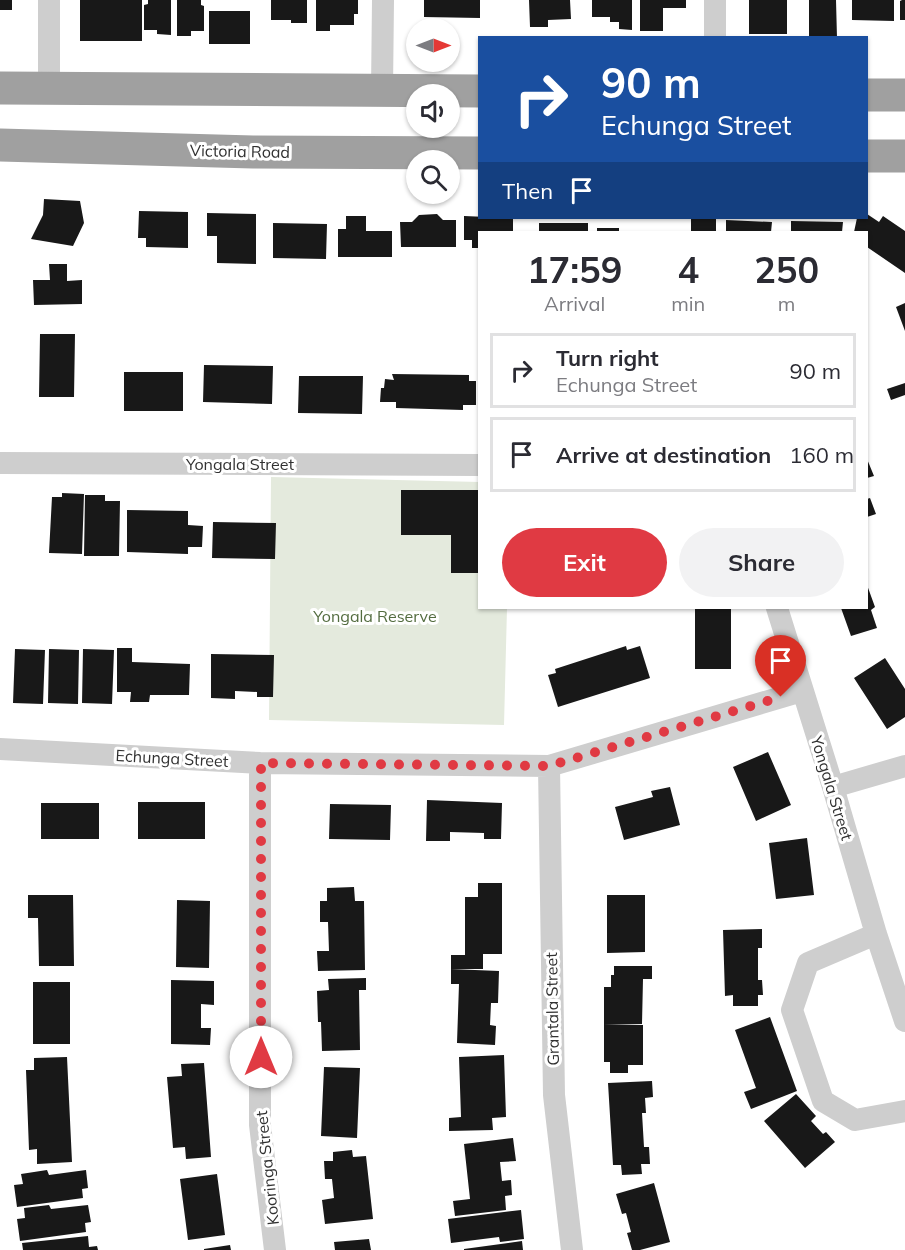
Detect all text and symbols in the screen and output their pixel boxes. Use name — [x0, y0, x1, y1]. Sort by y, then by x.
north arrow — [406, 18, 460, 72]
map controls — [406, 18, 460, 204]
text: 90 m — [601, 56, 701, 109]
icon: right — [502, 60, 580, 138]
button: sound — [406, 84, 460, 138]
text: Echunga Street — [601, 108, 792, 142]
street label: Victoria Road — [190, 140, 290, 162]
button: search — [406, 150, 460, 204]
icon: arrive — [565, 174, 598, 207]
text: Then — [502, 177, 553, 205]
text: 17:59 — [527, 247, 622, 292]
text: 4 — [677, 247, 699, 292]
text: 250 — [754, 247, 819, 292]
text: Arrival — [544, 291, 605, 316]
text: min — [671, 291, 705, 316]
text: m — [778, 291, 795, 316]
text: Turn right — [556, 344, 659, 372]
icon: right — [505, 354, 538, 387]
text: 90 m — [790, 357, 841, 385]
text: Echunga Street — [556, 372, 697, 397]
icon: arrive — [505, 438, 538, 471]
text: Arrive at destination — [556, 441, 771, 469]
text: 160 m — [789, 441, 854, 469]
street label: Yongala Street — [185, 454, 294, 474]
button: Exit — [502, 528, 667, 597]
button: Share — [679, 528, 844, 597]
park label: Yongala Reserve — [312, 606, 437, 626]
pin — [755, 635, 806, 697]
icon: arrive — [764, 644, 797, 677]
street label: Yongala Street — [806, 732, 857, 843]
street label: Echunga Street — [115, 745, 229, 771]
street label: Grantala Street — [541, 952, 563, 1066]
position arrow — [229, 1025, 293, 1089]
street label: Kooringa Street — [251, 1109, 283, 1226]

